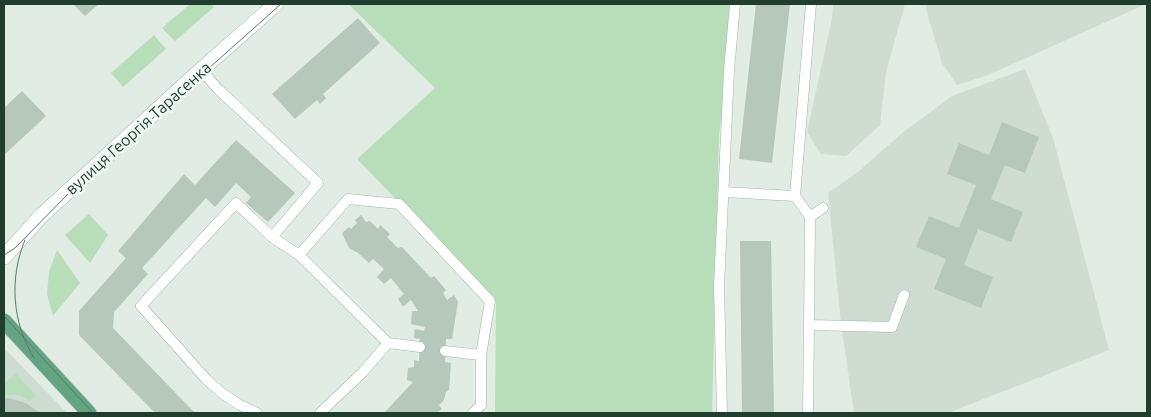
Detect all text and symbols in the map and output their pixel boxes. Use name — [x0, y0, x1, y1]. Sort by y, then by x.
street label: вулиця Георгія Тарасенка — [62, 58, 214, 198]

